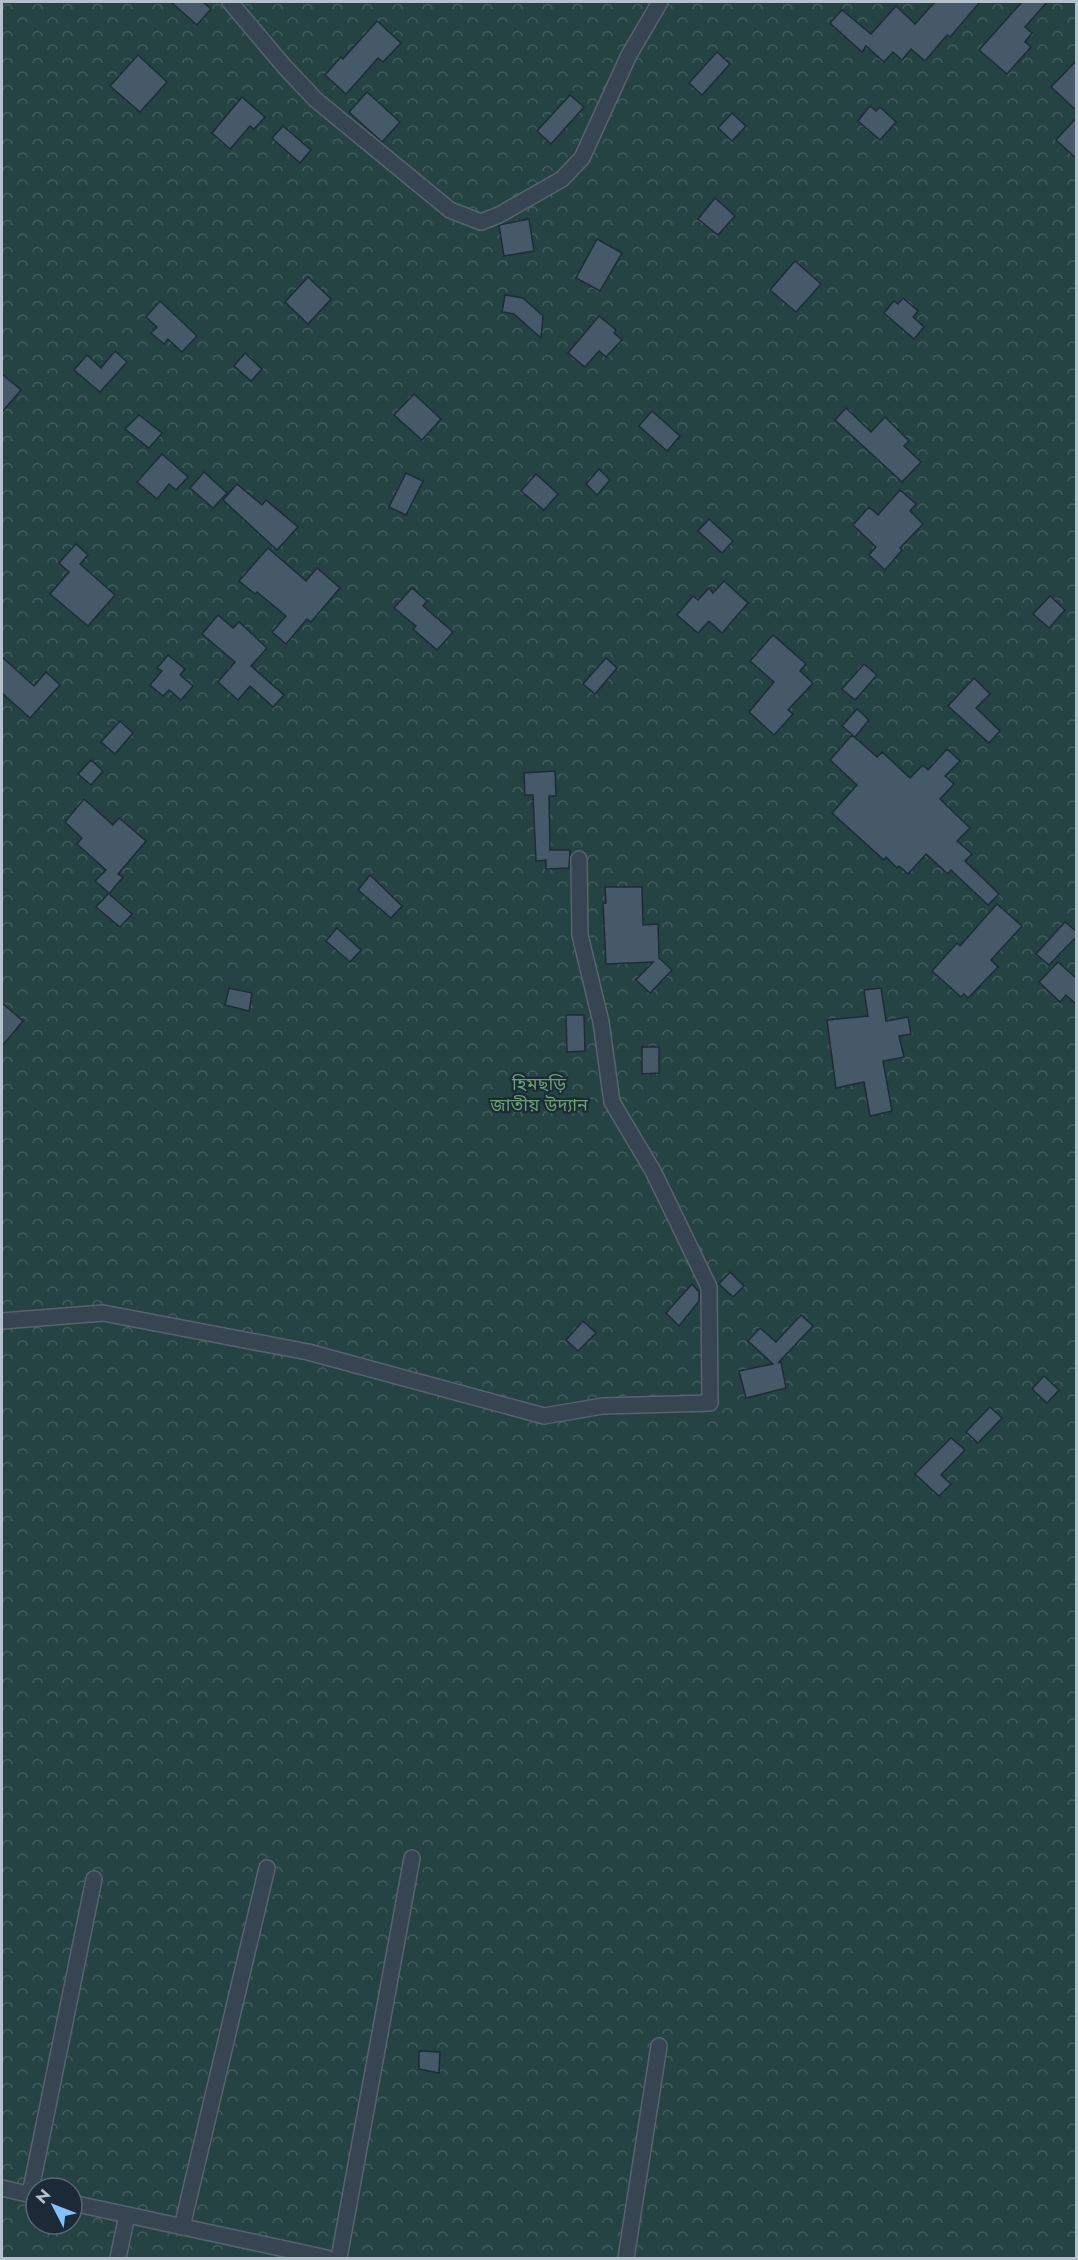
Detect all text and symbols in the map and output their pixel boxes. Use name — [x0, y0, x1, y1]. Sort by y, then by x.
park label: হিমছড়ি জাতীয় উদ্যান — [489, 1071, 589, 1118]
north arrow — [24, 2176, 84, 2236]
text: N — [30, 2184, 56, 2209]

